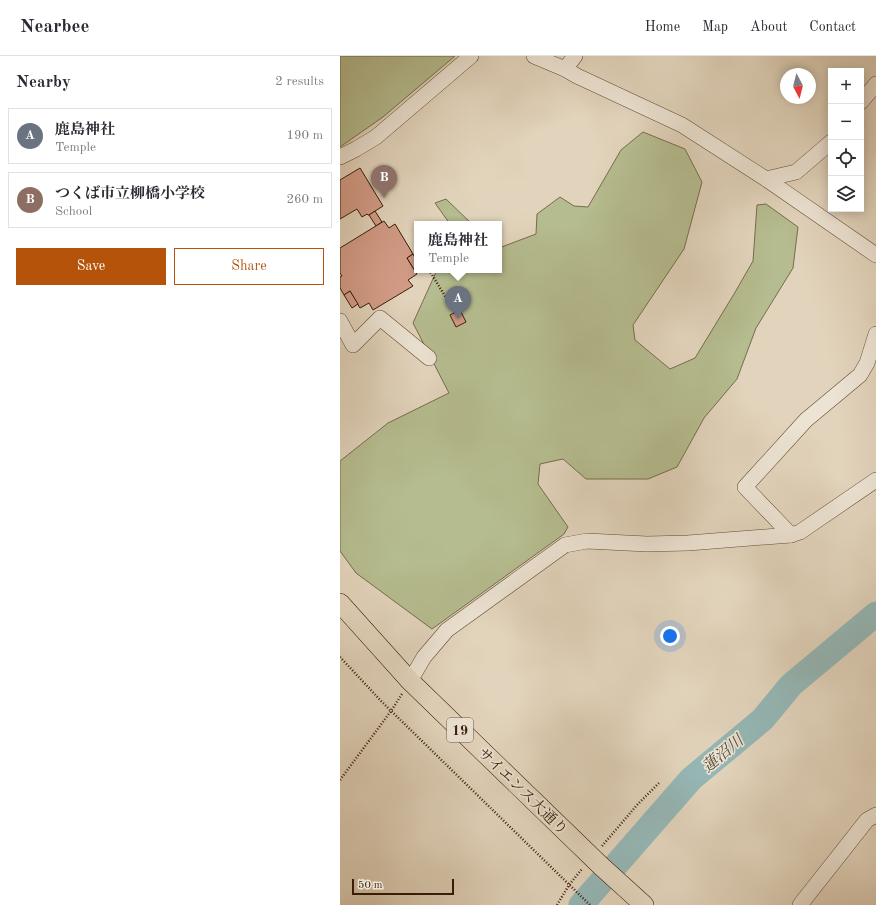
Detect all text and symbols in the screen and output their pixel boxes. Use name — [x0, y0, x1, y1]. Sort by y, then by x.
text: Nearbee — [20, 18, 89, 37]
text: Home — [645, 20, 680, 34]
text: Map — [702, 20, 728, 34]
text: About — [750, 20, 787, 34]
text: Contact — [809, 20, 856, 34]
north arrow — [780, 68, 816, 104]
map controls — [828, 68, 864, 212]
button: + — [828, 68, 864, 104]
text: Nearby — [16, 74, 71, 91]
text: 2 results — [275, 75, 324, 88]
button: − — [828, 104, 864, 140]
text: 鹿島神社 — [55, 123, 115, 138]
text: A — [25, 129, 35, 142]
text: 190 m — [286, 129, 323, 142]
button: locate — [828, 140, 864, 176]
text: Temple — [55, 141, 96, 154]
pin: B — [371, 165, 397, 198]
button: layers — [828, 176, 864, 212]
text: つくば市立柳橋小学校 — [55, 187, 205, 202]
text: B — [25, 193, 35, 206]
text: 260 m — [286, 193, 323, 206]
text: School — [55, 205, 92, 218]
popup — [414, 221, 502, 273]
text: 鹿島神社 — [428, 234, 488, 249]
button: Save — [16, 248, 166, 285]
button: Share — [174, 248, 324, 285]
text: Temple — [428, 252, 469, 265]
pin: A — [445, 286, 471, 319]
your location — [660, 626, 680, 646]
road number: 19 — [447, 718, 473, 742]
water label: 蓮沼川 — [698, 730, 748, 776]
street label: サイエンス大通り — [474, 744, 571, 838]
scale bar — [352, 877, 454, 896]
text: 50 m — [358, 880, 383, 891]

